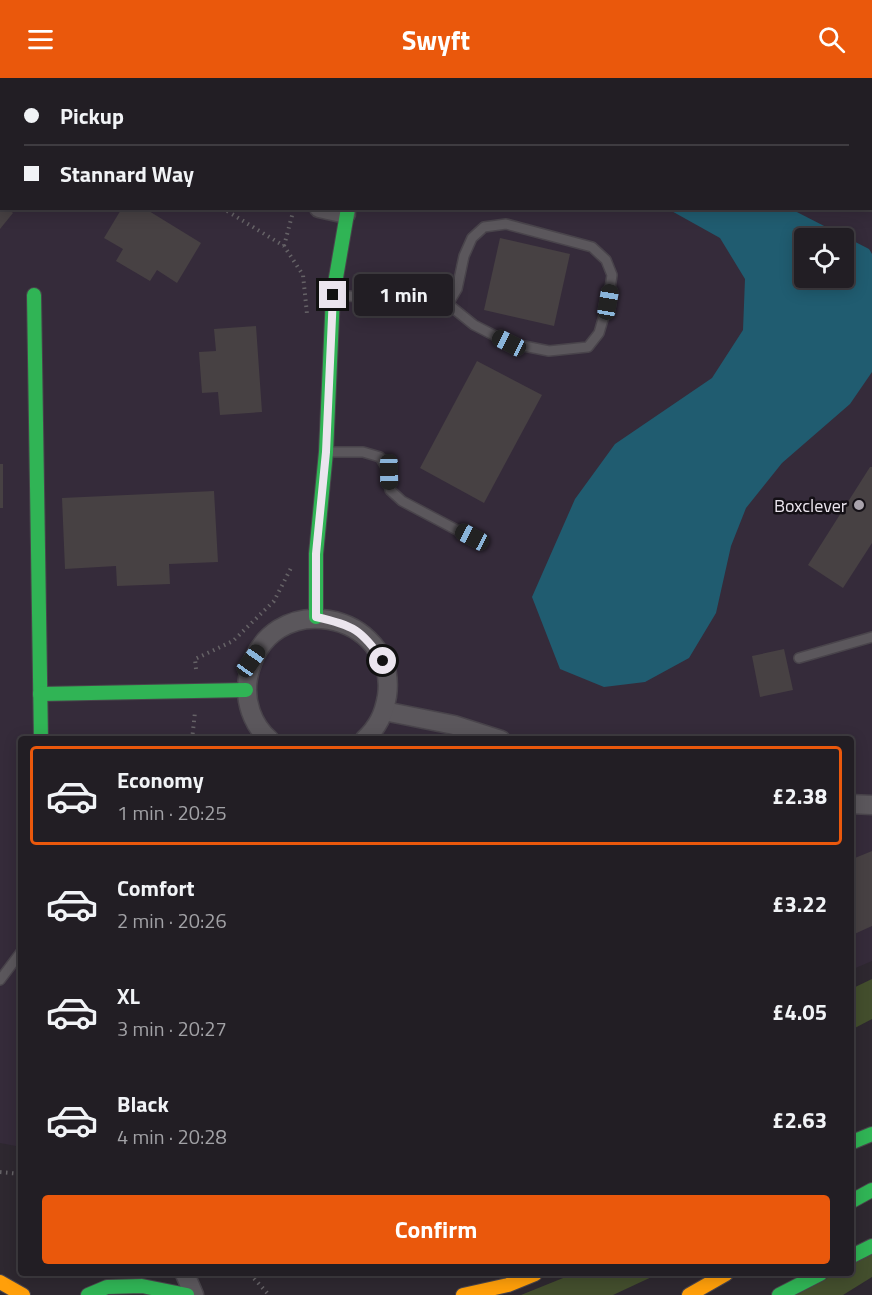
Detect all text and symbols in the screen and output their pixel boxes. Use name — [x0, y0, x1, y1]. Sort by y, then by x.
text: Swyft — [402, 19, 470, 60]
icon: menu — [24, 23, 57, 56]
icon: search — [815, 23, 848, 56]
text: Pickup — [60, 99, 124, 133]
text: Stannard Way — [60, 157, 194, 191]
map controls — [794, 228, 854, 288]
button: locate — [794, 228, 854, 288]
callout: 1 min — [354, 274, 453, 316]
text: 1 min — [379, 279, 428, 310]
route end — [319, 281, 346, 308]
car — [596, 283, 620, 321]
car — [489, 327, 529, 359]
car — [380, 454, 398, 490]
place label: Boxclever — [774, 492, 847, 519]
marker: Boxclever — [852, 498, 866, 512]
car — [452, 521, 492, 553]
car — [233, 641, 269, 681]
route start — [369, 647, 396, 674]
text: Economy — [117, 763, 204, 797]
icon: car — [45, 769, 99, 823]
text: £2.38 — [772, 779, 827, 813]
text: 1 min · 20:25 — [117, 797, 227, 828]
text: Comfort — [117, 871, 195, 905]
icon: car — [45, 877, 99, 931]
text: £3.22 — [772, 887, 827, 921]
text: 2 min · 20:26 — [117, 905, 227, 936]
text: XL — [117, 979, 140, 1013]
icon: car — [45, 985, 99, 1039]
text: £4.05 — [772, 995, 827, 1029]
text: 3 min · 20:27 — [117, 1013, 227, 1044]
text: Black — [117, 1087, 169, 1121]
icon: car — [45, 1093, 99, 1147]
text: £2.63 — [772, 1103, 827, 1137]
text: 4 min · 20:28 — [117, 1121, 227, 1152]
button: Confirm — [42, 1195, 830, 1264]

